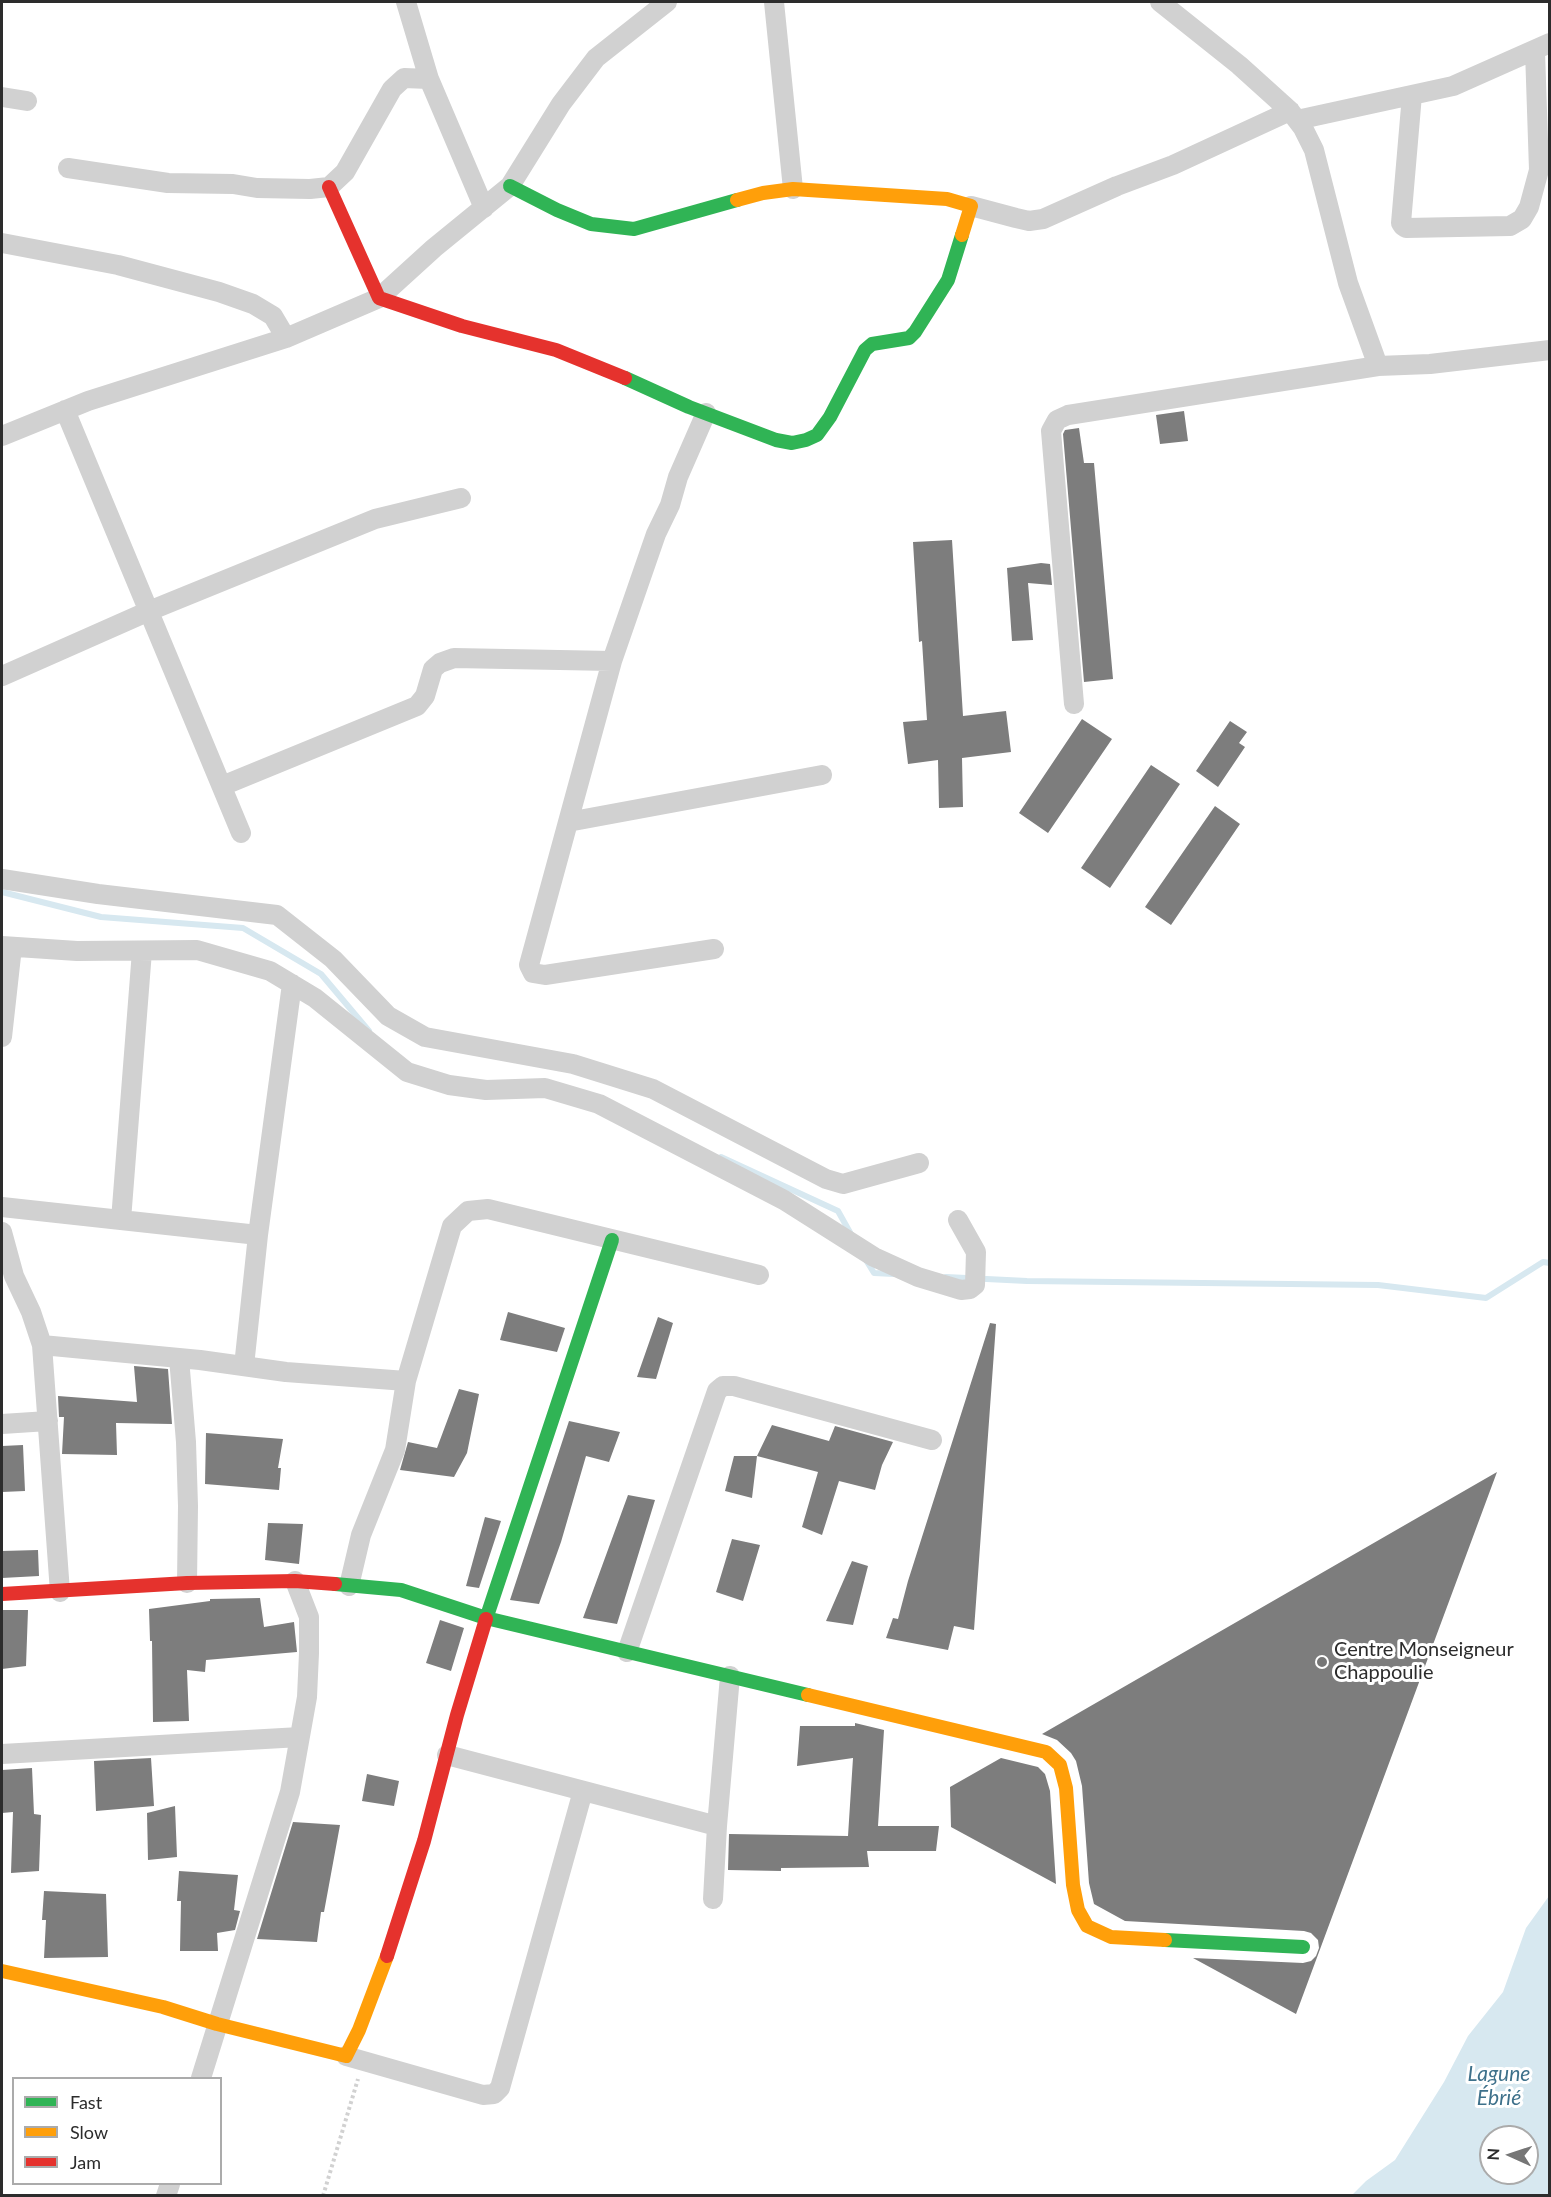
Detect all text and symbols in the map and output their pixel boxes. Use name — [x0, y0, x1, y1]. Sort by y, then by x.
place label: Centre Monseigneur Chappoulie — [1334, 1638, 1514, 1685]
marker: Centre Monseigneur Chappoulie — [1315, 1655, 1329, 1669]
water label: Lagune Ébrié — [1468, 2061, 1530, 2111]
legend — [12, 2077, 222, 2185]
text: Fast — [70, 2091, 102, 2113]
text: Slow — [70, 2121, 108, 2143]
north arrow — [1479, 2125, 1539, 2185]
text: N — [1483, 2147, 1502, 2161]
text: Jam — [70, 2151, 101, 2173]

